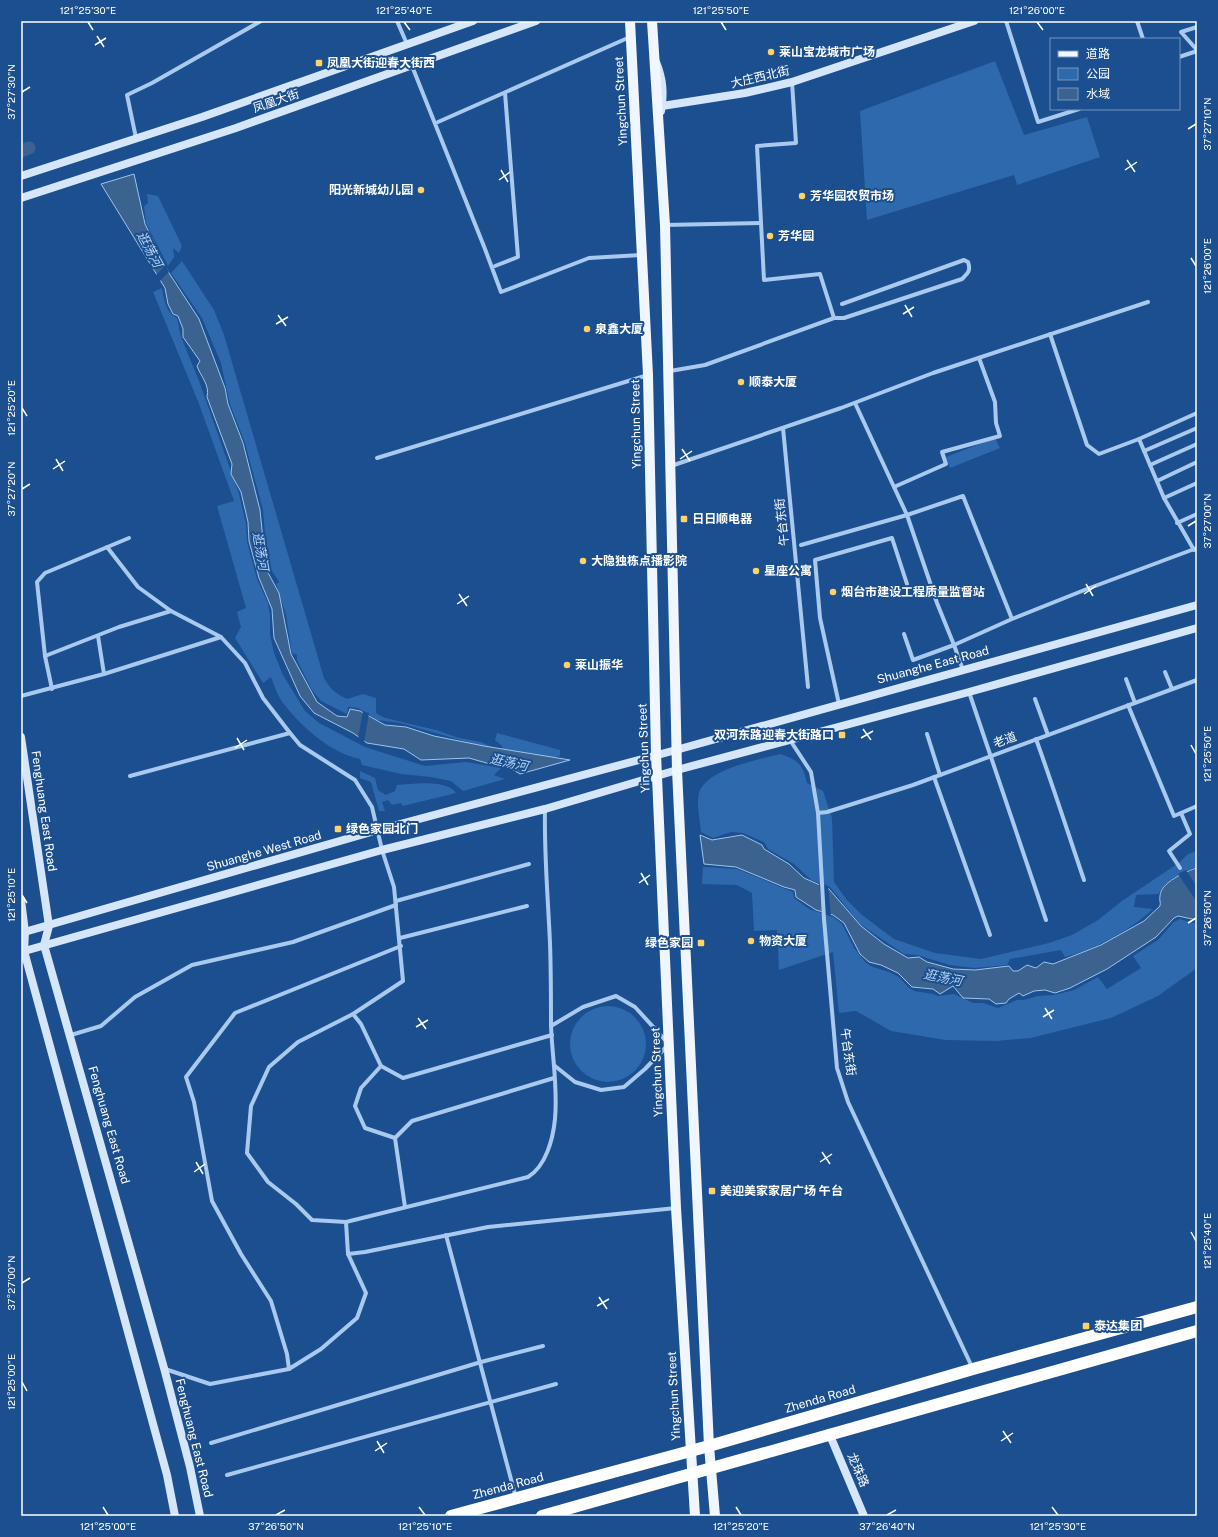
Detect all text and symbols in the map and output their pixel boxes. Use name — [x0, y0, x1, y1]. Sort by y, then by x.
text: 121°25'30"E — [60, 4, 116, 16]
text: 121°25'40"E — [376, 4, 432, 16]
text: 121°25'50"E — [693, 4, 749, 16]
text: 121°26'00"E — [1009, 4, 1065, 16]
legend — [1050, 38, 1180, 110]
place label: 莱山宝龙城市广场 — [779, 45, 875, 59]
marker: 莱山宝龙城市广场 — [766, 47, 776, 57]
text: 道路 — [1086, 47, 1110, 61]
place label: 凤凰大街迎春大街西 — [327, 56, 435, 70]
street label: Yingchun Street — [612, 56, 630, 146]
marker: 凤凰大街迎春大街西 — [314, 58, 324, 68]
street label: 大庄西北街 — [729, 63, 791, 91]
text: 37°27'30"N — [5, 64, 17, 120]
text: 公园 — [1086, 67, 1110, 81]
street label: 凤凰大街 — [251, 87, 301, 115]
text: 水域 — [1086, 87, 1110, 101]
text: 37°27'10"N — [1201, 97, 1213, 151]
place label: 阳光新城幼儿园 — [329, 183, 413, 197]
marker: 阳光新城幼儿园 — [416, 185, 426, 195]
place label: 芳华园农贸市场 — [810, 189, 894, 203]
marker: 芳华园农贸市场 — [797, 191, 807, 201]
water label: 逛荡河 — [134, 228, 167, 273]
place label: 芳华园 — [778, 229, 814, 243]
marker: 芳华园 — [765, 231, 775, 241]
text: 121°26'00"E — [1201, 238, 1213, 294]
place label: 泉鑫大厦 — [595, 322, 643, 336]
marker: 泉鑫大厦 — [582, 324, 592, 334]
place label: 顺泰大厦 — [749, 375, 797, 389]
marker: 顺泰大厦 — [736, 377, 746, 387]
street label: Yingchun Street — [628, 379, 644, 469]
text: 121°25'20"E — [5, 380, 17, 436]
text: 37°27'20"N — [5, 461, 17, 517]
text: 37°27'00"N — [1201, 493, 1213, 549]
street label: 午台东街 — [773, 497, 791, 547]
place label: 日日顺电器 — [692, 512, 753, 526]
marker: 日日顺电器 — [679, 514, 689, 524]
water label: 逛荡河 — [250, 531, 272, 575]
place label: 大隐独栋点播影院 — [591, 554, 687, 568]
marker: 大隐独栋点播影院 — [578, 556, 588, 566]
place label: 星座公寓 — [764, 564, 812, 578]
marker: 星座公寓 — [751, 566, 761, 576]
place label: 烟台市建设工程质量监督站 — [841, 585, 985, 599]
marker: 烟台市建设工程质量监督站 — [828, 587, 838, 597]
street label: Shuanghe East Road — [875, 643, 991, 687]
place label: 莱山振华 — [575, 658, 623, 672]
marker: 莱山振华 — [562, 660, 572, 670]
street label: Yingchun Street — [635, 703, 653, 793]
text: 121°25'50"E — [1201, 726, 1213, 782]
place label: 双河东路迎春大街路口 — [714, 728, 834, 742]
street label: 老道 — [991, 729, 1019, 751]
marker: 双河东路迎春大街路口 — [837, 730, 847, 740]
street label: Fenghuang East Road — [29, 750, 59, 872]
water label: 逛荡河 — [488, 751, 532, 775]
place label: 绿色家园北门 — [346, 822, 418, 836]
marker: 绿色家园北门 — [333, 824, 343, 834]
street label: Shuanghe West Road — [205, 828, 323, 874]
text: 121°25'10"E — [5, 868, 17, 922]
text: 37°26'50"N — [1201, 890, 1213, 946]
place label: 物资大厦 — [759, 934, 807, 948]
place label: 绿色家园 — [645, 936, 693, 950]
marker: 物资大厦 — [746, 936, 756, 946]
marker: 绿色家园 — [696, 938, 706, 948]
water label: 逛荡河 — [922, 966, 966, 989]
street label: Yingchun Street — [648, 1027, 666, 1117]
street label: 午台东街 — [838, 1027, 858, 1077]
street label: Fenghuang East Road — [85, 1065, 133, 1185]
place label: 美迎美家家居广场 午台 — [720, 1184, 843, 1198]
marker: 美迎美家家居广场 午台 — [707, 1186, 717, 1196]
text: 121°25'40"E — [1201, 1213, 1213, 1269]
text: 37°27'00"N — [5, 1255, 17, 1311]
place label: 泰达集团 — [1094, 1319, 1142, 1333]
marker: 泰达集团 — [1081, 1321, 1091, 1331]
street label: Yingchun Street — [665, 1351, 683, 1441]
text: 121°25'00"E — [5, 1354, 17, 1410]
street label: Fenghuang East Road — [172, 1377, 216, 1499]
street label: Zhenda Road — [783, 1382, 857, 1416]
street label: 龙珠路 — [845, 1451, 871, 1489]
street label: Zhenda Road — [471, 1470, 545, 1502]
text: 121°25'00"E — [80, 1520, 136, 1532]
text: 37°26'50"N — [248, 1520, 304, 1532]
text: 121°25'10"E — [398, 1520, 452, 1532]
text: 121°25'20"E — [713, 1520, 769, 1532]
text: 37°26'40"N — [859, 1520, 915, 1532]
text: 121°25'30"E — [1030, 1520, 1086, 1532]

